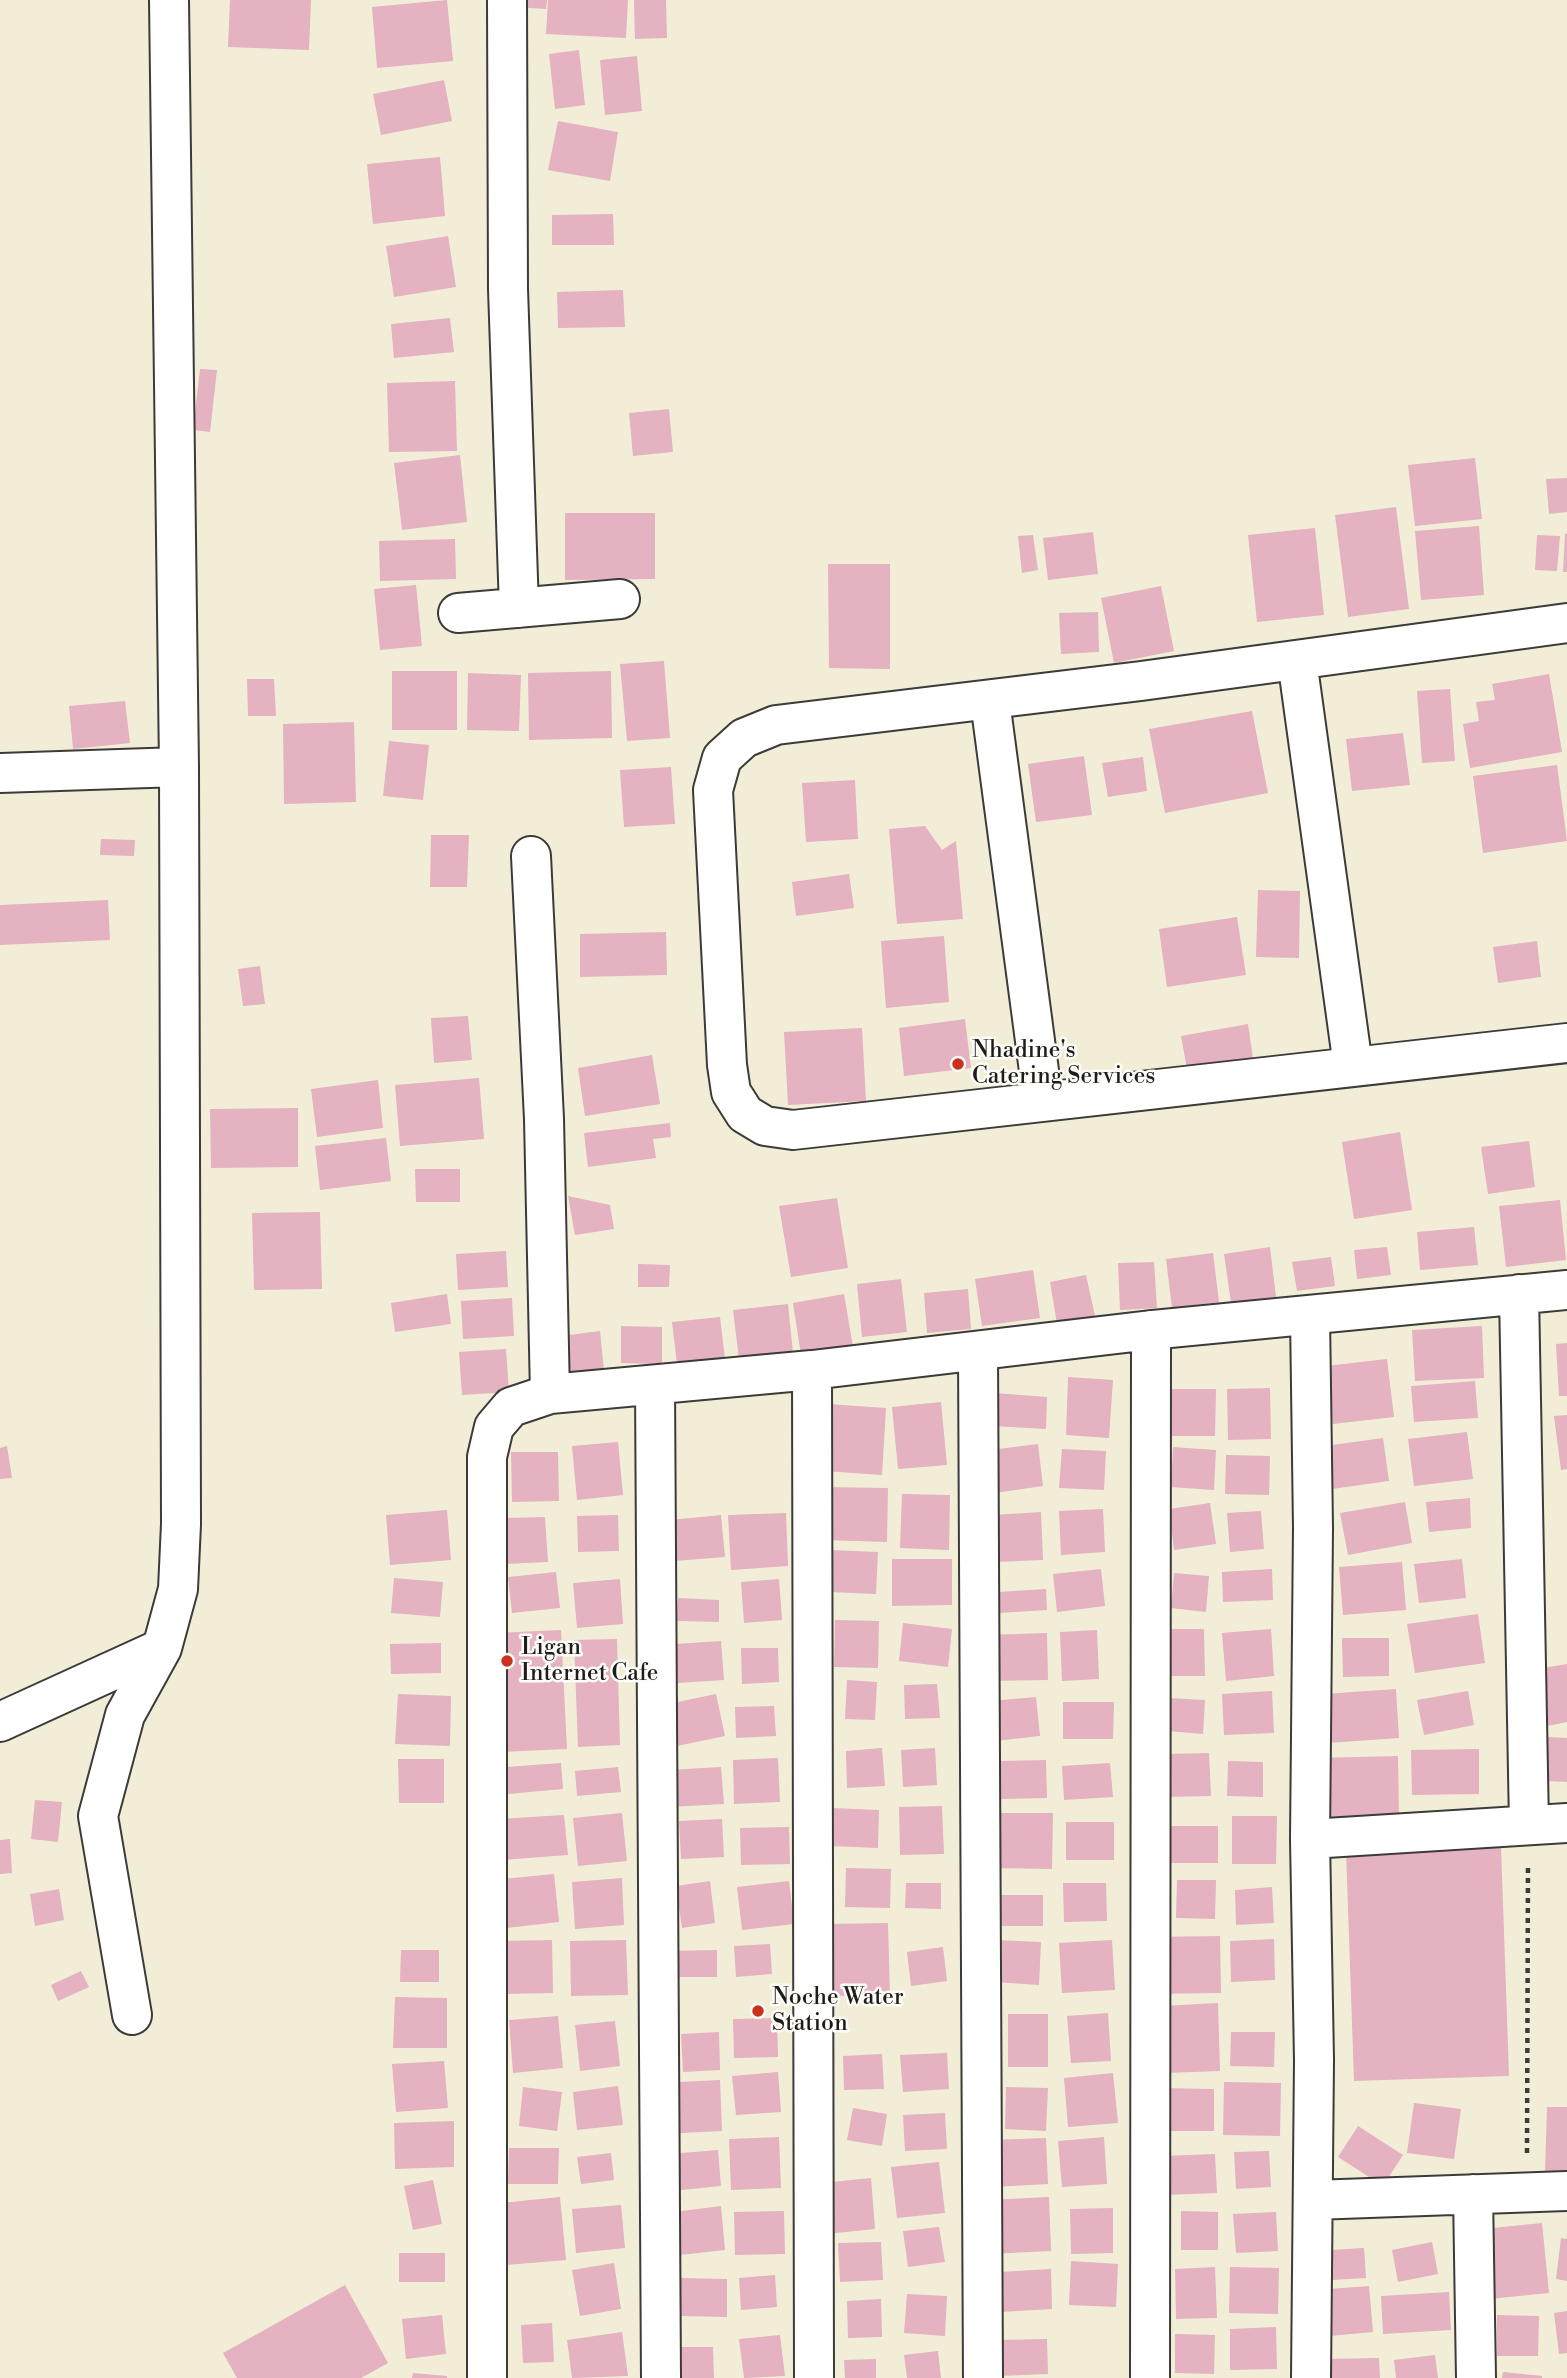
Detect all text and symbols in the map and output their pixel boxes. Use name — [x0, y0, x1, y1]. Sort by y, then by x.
place label: Nhadine's Catering Services — [972, 1037, 1155, 1091]
marker: Nhadine's Catering Services — [950, 1056, 966, 1072]
place label: Ligan Internet Cafe — [521, 1634, 658, 1688]
marker: Ligan Internet Cafe — [499, 1653, 515, 1669]
place label: Noche Water Station — [772, 1984, 904, 2038]
marker: Noche Water Station — [750, 2003, 766, 2019]

